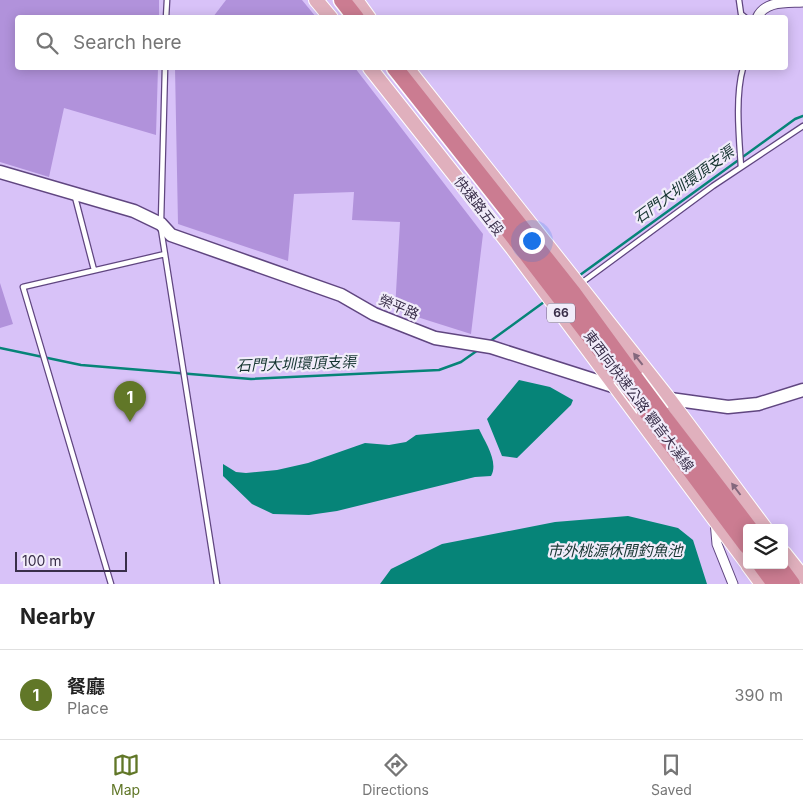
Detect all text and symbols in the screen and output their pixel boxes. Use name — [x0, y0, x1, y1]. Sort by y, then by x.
search box — [15, 15, 788, 70]
icon: search — [33, 29, 61, 57]
text: Search here — [73, 31, 182, 54]
water label: 石門大圳環頂支渠 — [630, 140, 739, 228]
street label: 快速路五段 — [451, 173, 508, 239]
your location — [519, 228, 545, 254]
street label: 榮平路 — [377, 291, 422, 323]
road number: 66 — [547, 304, 575, 322]
street label: 東西向快速公路 觀音大溪線 — [581, 327, 698, 474]
water label: 石門大圳環頂支渠 — [236, 352, 358, 375]
one-way arrow — [633, 352, 643, 366]
pin: 1 — [114, 381, 146, 422]
one-way arrow — [731, 482, 741, 496]
map controls — [743, 524, 788, 569]
button: layers — [743, 524, 788, 569]
water label: 市外桃源休閒釣魚池 — [547, 541, 684, 560]
scale bar — [15, 549, 128, 572]
text: 100 m — [22, 552, 62, 569]
text: Nearby — [20, 604, 95, 629]
text: 餐廳 — [67, 675, 105, 698]
text: 1 — [33, 685, 39, 705]
text: 390 m — [735, 685, 783, 705]
text: Place — [67, 698, 109, 718]
tab: Map — [111, 751, 140, 798]
tab: Directions — [362, 751, 429, 798]
tab: Saved — [651, 751, 692, 798]

